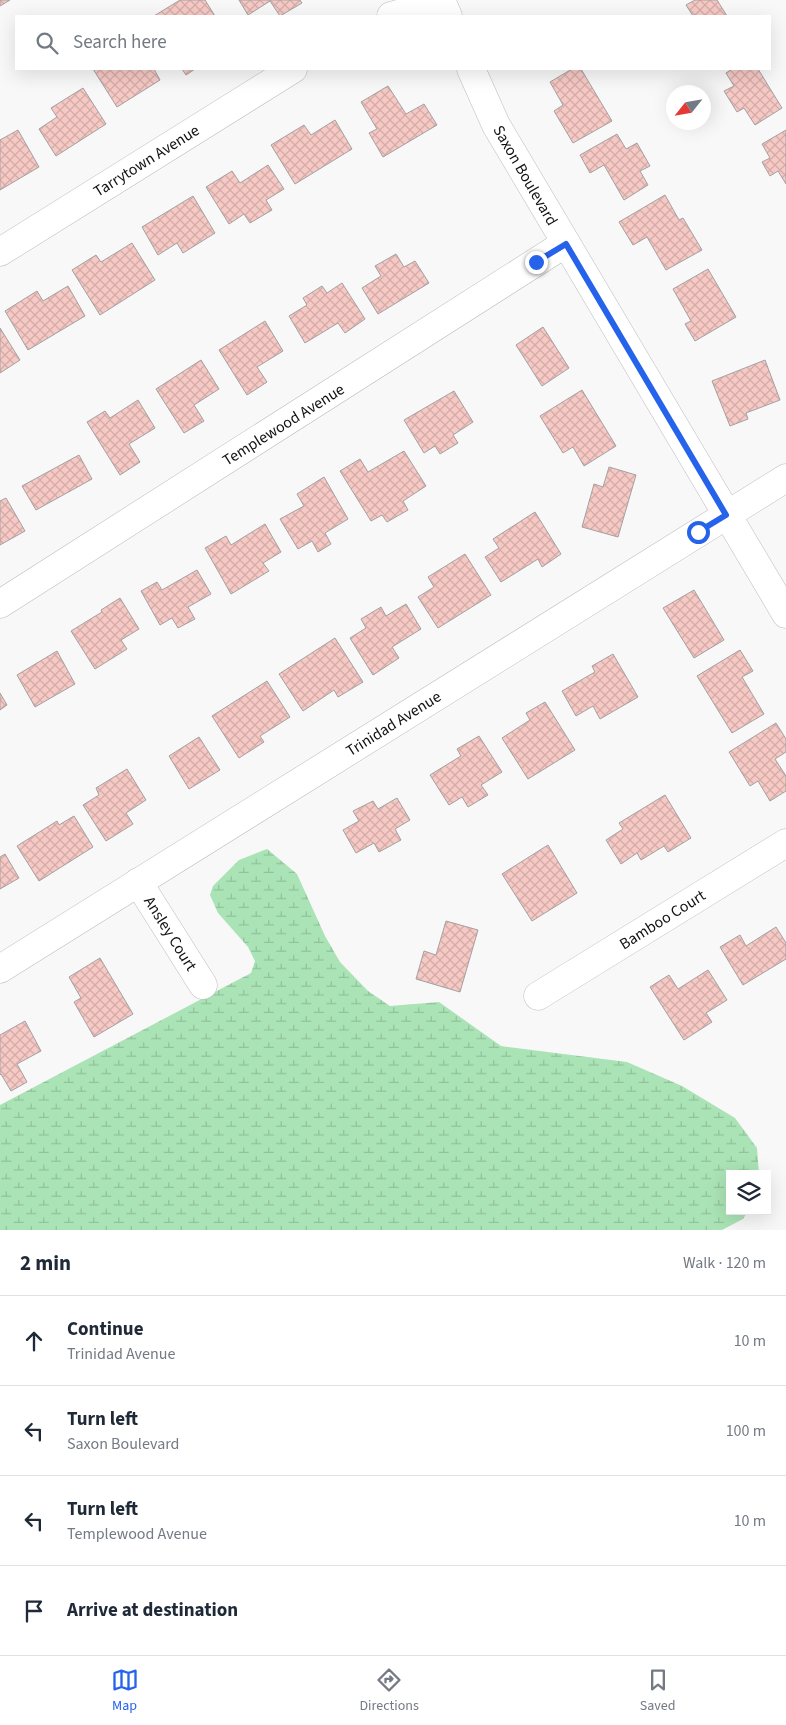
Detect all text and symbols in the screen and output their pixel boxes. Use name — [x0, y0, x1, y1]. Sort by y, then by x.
search box — [15, 15, 771, 70]
icon: search — [33, 29, 61, 57]
text: Search here — [73, 29, 167, 56]
north arrow — [666, 85, 711, 130]
street label: Tarrytown Avenue — [89, 119, 204, 202]
street label: Saxon Boulevard — [487, 121, 563, 230]
route end — [525, 251, 548, 274]
street label: Templewood Avenue — [218, 378, 349, 471]
route start — [687, 521, 710, 544]
street label: Trinidad Avenue — [342, 686, 445, 762]
street label: Bamboo Court — [615, 884, 710, 955]
street label: Ansley Court — [138, 892, 202, 976]
map controls — [726, 1170, 771, 1215]
button: layers — [726, 1170, 771, 1215]
text: 2 min — [20, 1248, 71, 1278]
text: Walk · 120 m — [683, 1252, 766, 1274]
text: Continue — [67, 1316, 144, 1343]
icon: ahead — [20, 1327, 48, 1355]
text: 10 m — [734, 1330, 766, 1352]
text: Trinidad Avenue — [67, 1343, 175, 1365]
text: Turn left — [67, 1406, 138, 1433]
icon: left — [20, 1417, 48, 1445]
text: 100 m — [726, 1420, 766, 1442]
text: Saxon Boulevard — [67, 1433, 179, 1455]
text: Turn left — [67, 1496, 138, 1523]
icon: left — [20, 1507, 48, 1535]
text: 10 m — [734, 1510, 766, 1532]
text: Templewood Avenue — [67, 1523, 207, 1545]
icon: arrive — [20, 1597, 48, 1625]
text: Arrive at destination — [67, 1597, 238, 1624]
tab: Map — [111, 1666, 139, 1716]
tab: Directions — [360, 1666, 419, 1716]
tab: Saved — [640, 1666, 675, 1716]

